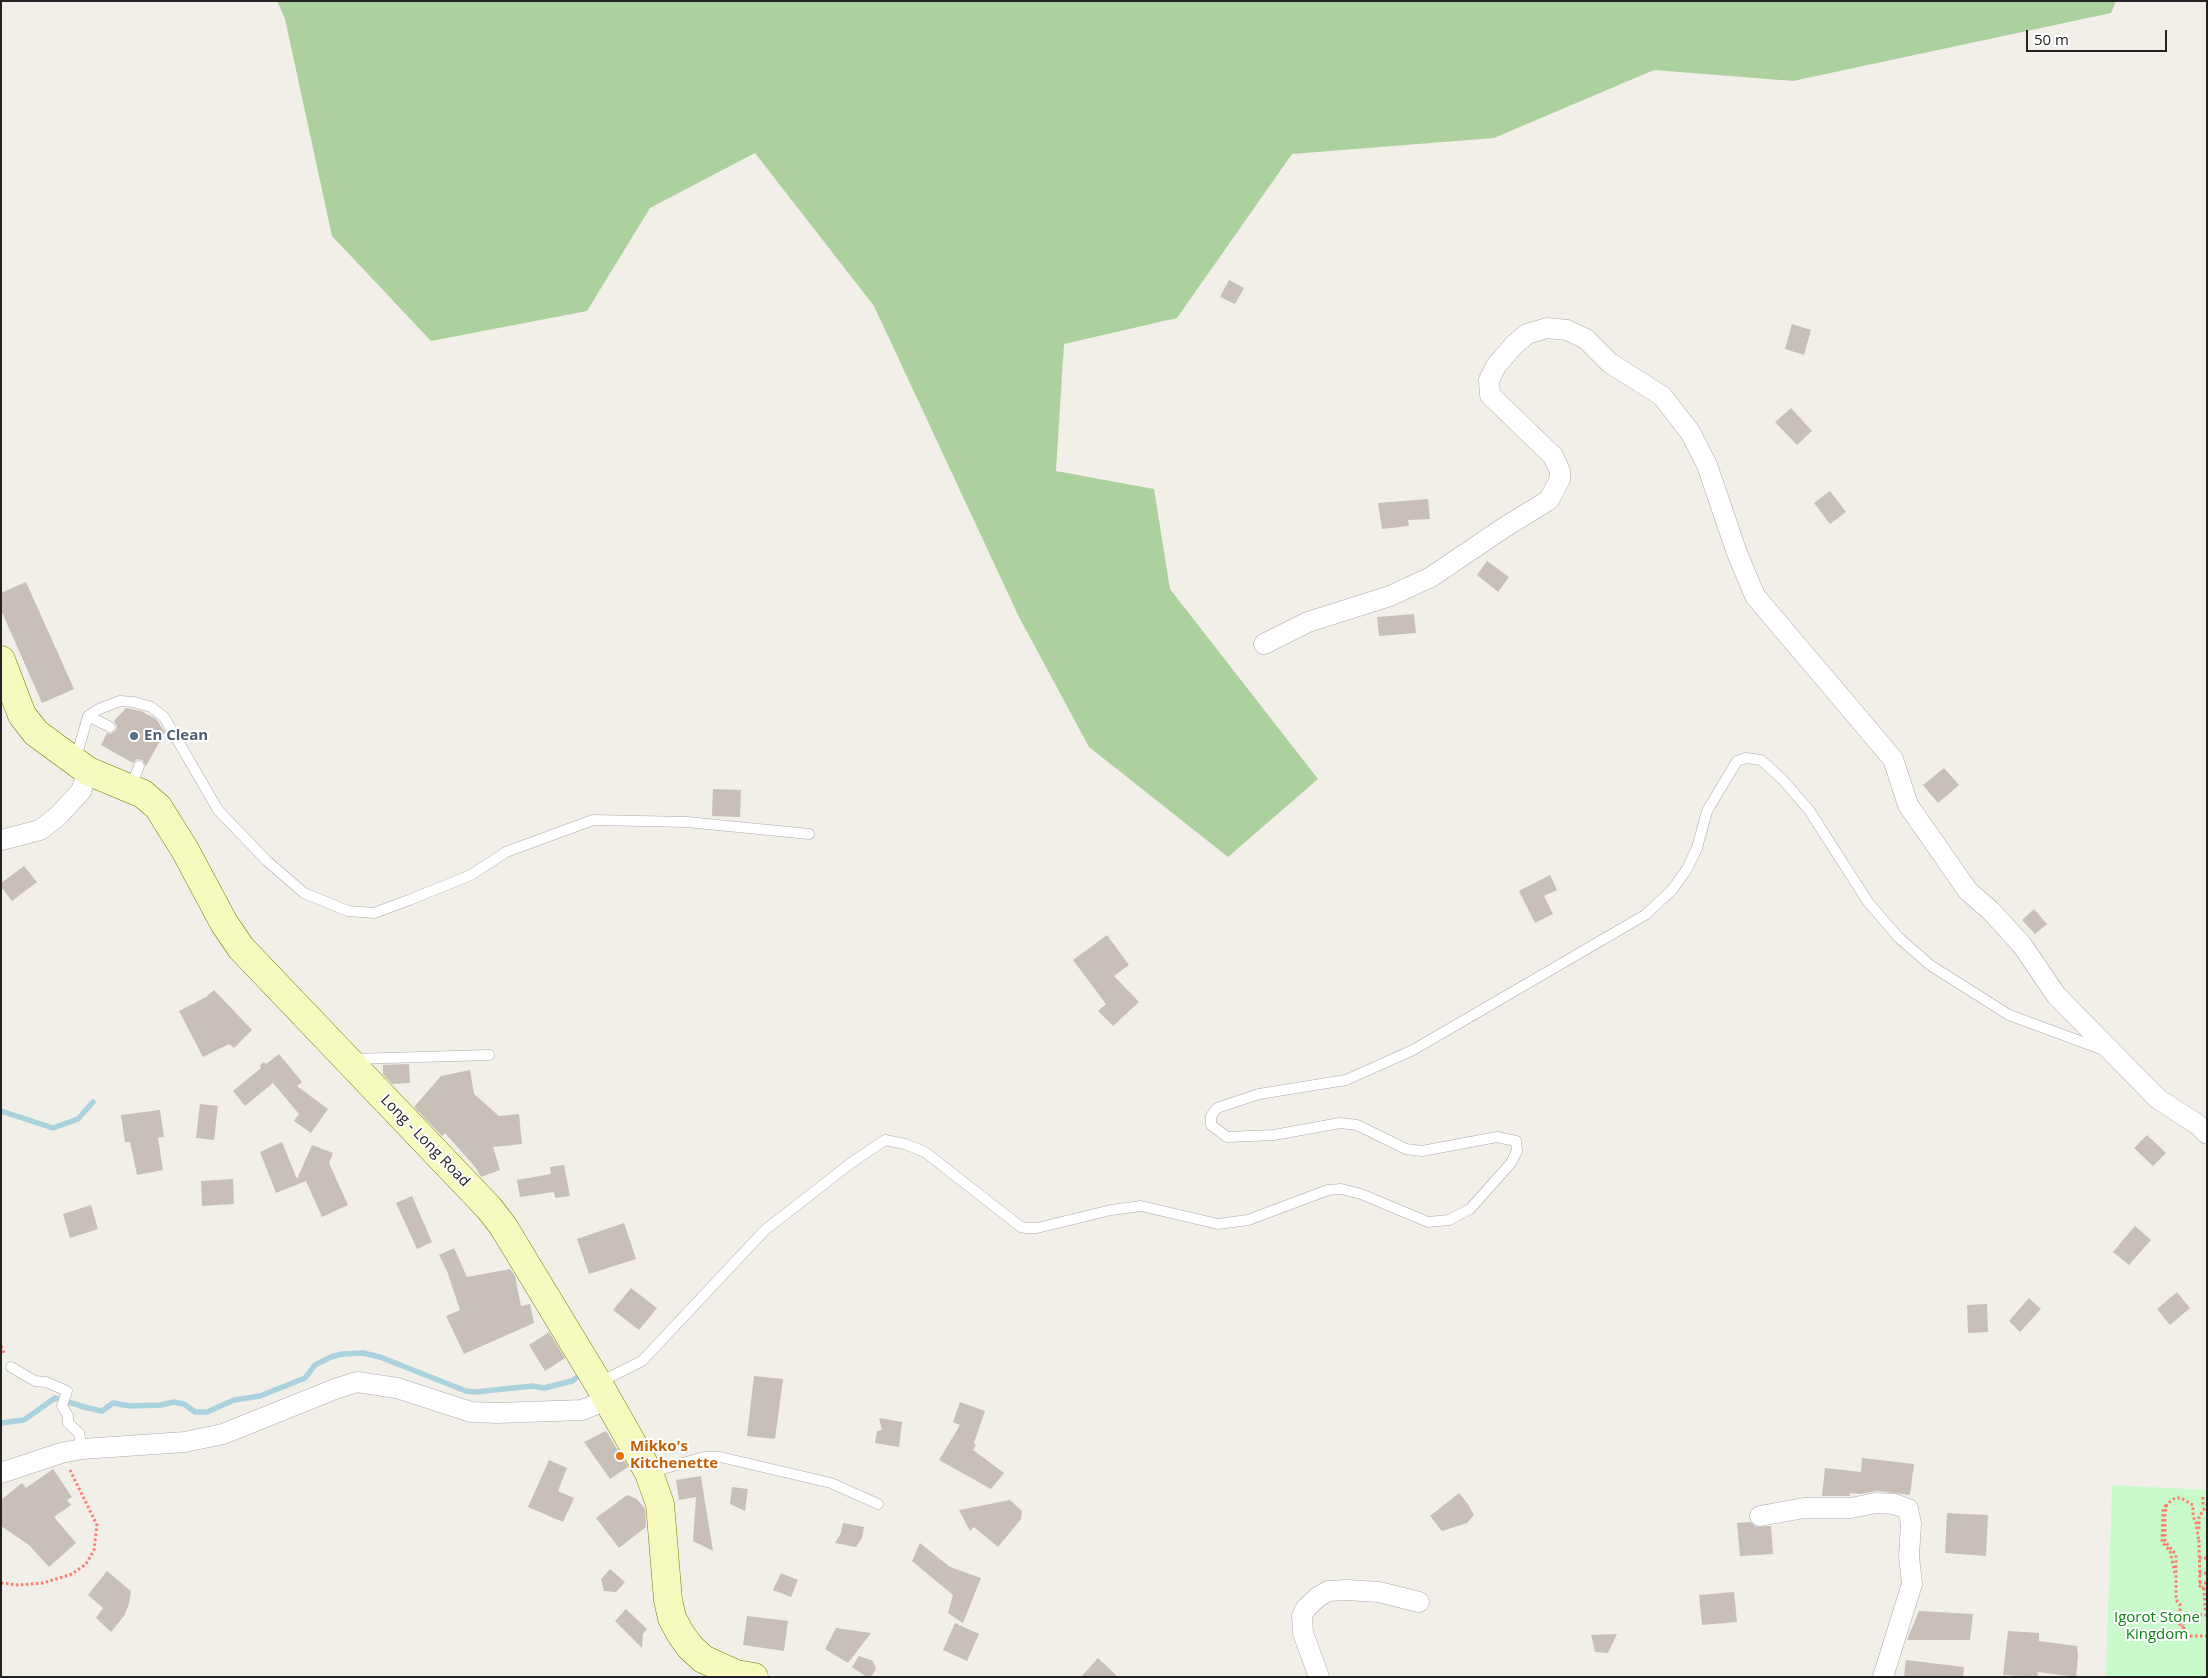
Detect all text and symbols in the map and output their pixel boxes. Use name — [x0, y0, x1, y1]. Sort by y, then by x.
scale bar — [2028, 20, 2169, 52]
text: 50 m — [2034, 29, 2069, 49]
place label: En Clean — [144, 727, 208, 745]
marker: En Clean — [128, 730, 140, 742]
street label: Long - Long Road — [377, 1091, 473, 1191]
place label: Mikko's Kitchenette — [630, 1438, 718, 1473]
marker: Mikko's Kitchenette — [614, 1450, 626, 1462]
park label: Igorot Stone Kingdom — [2114, 1609, 2200, 1644]

